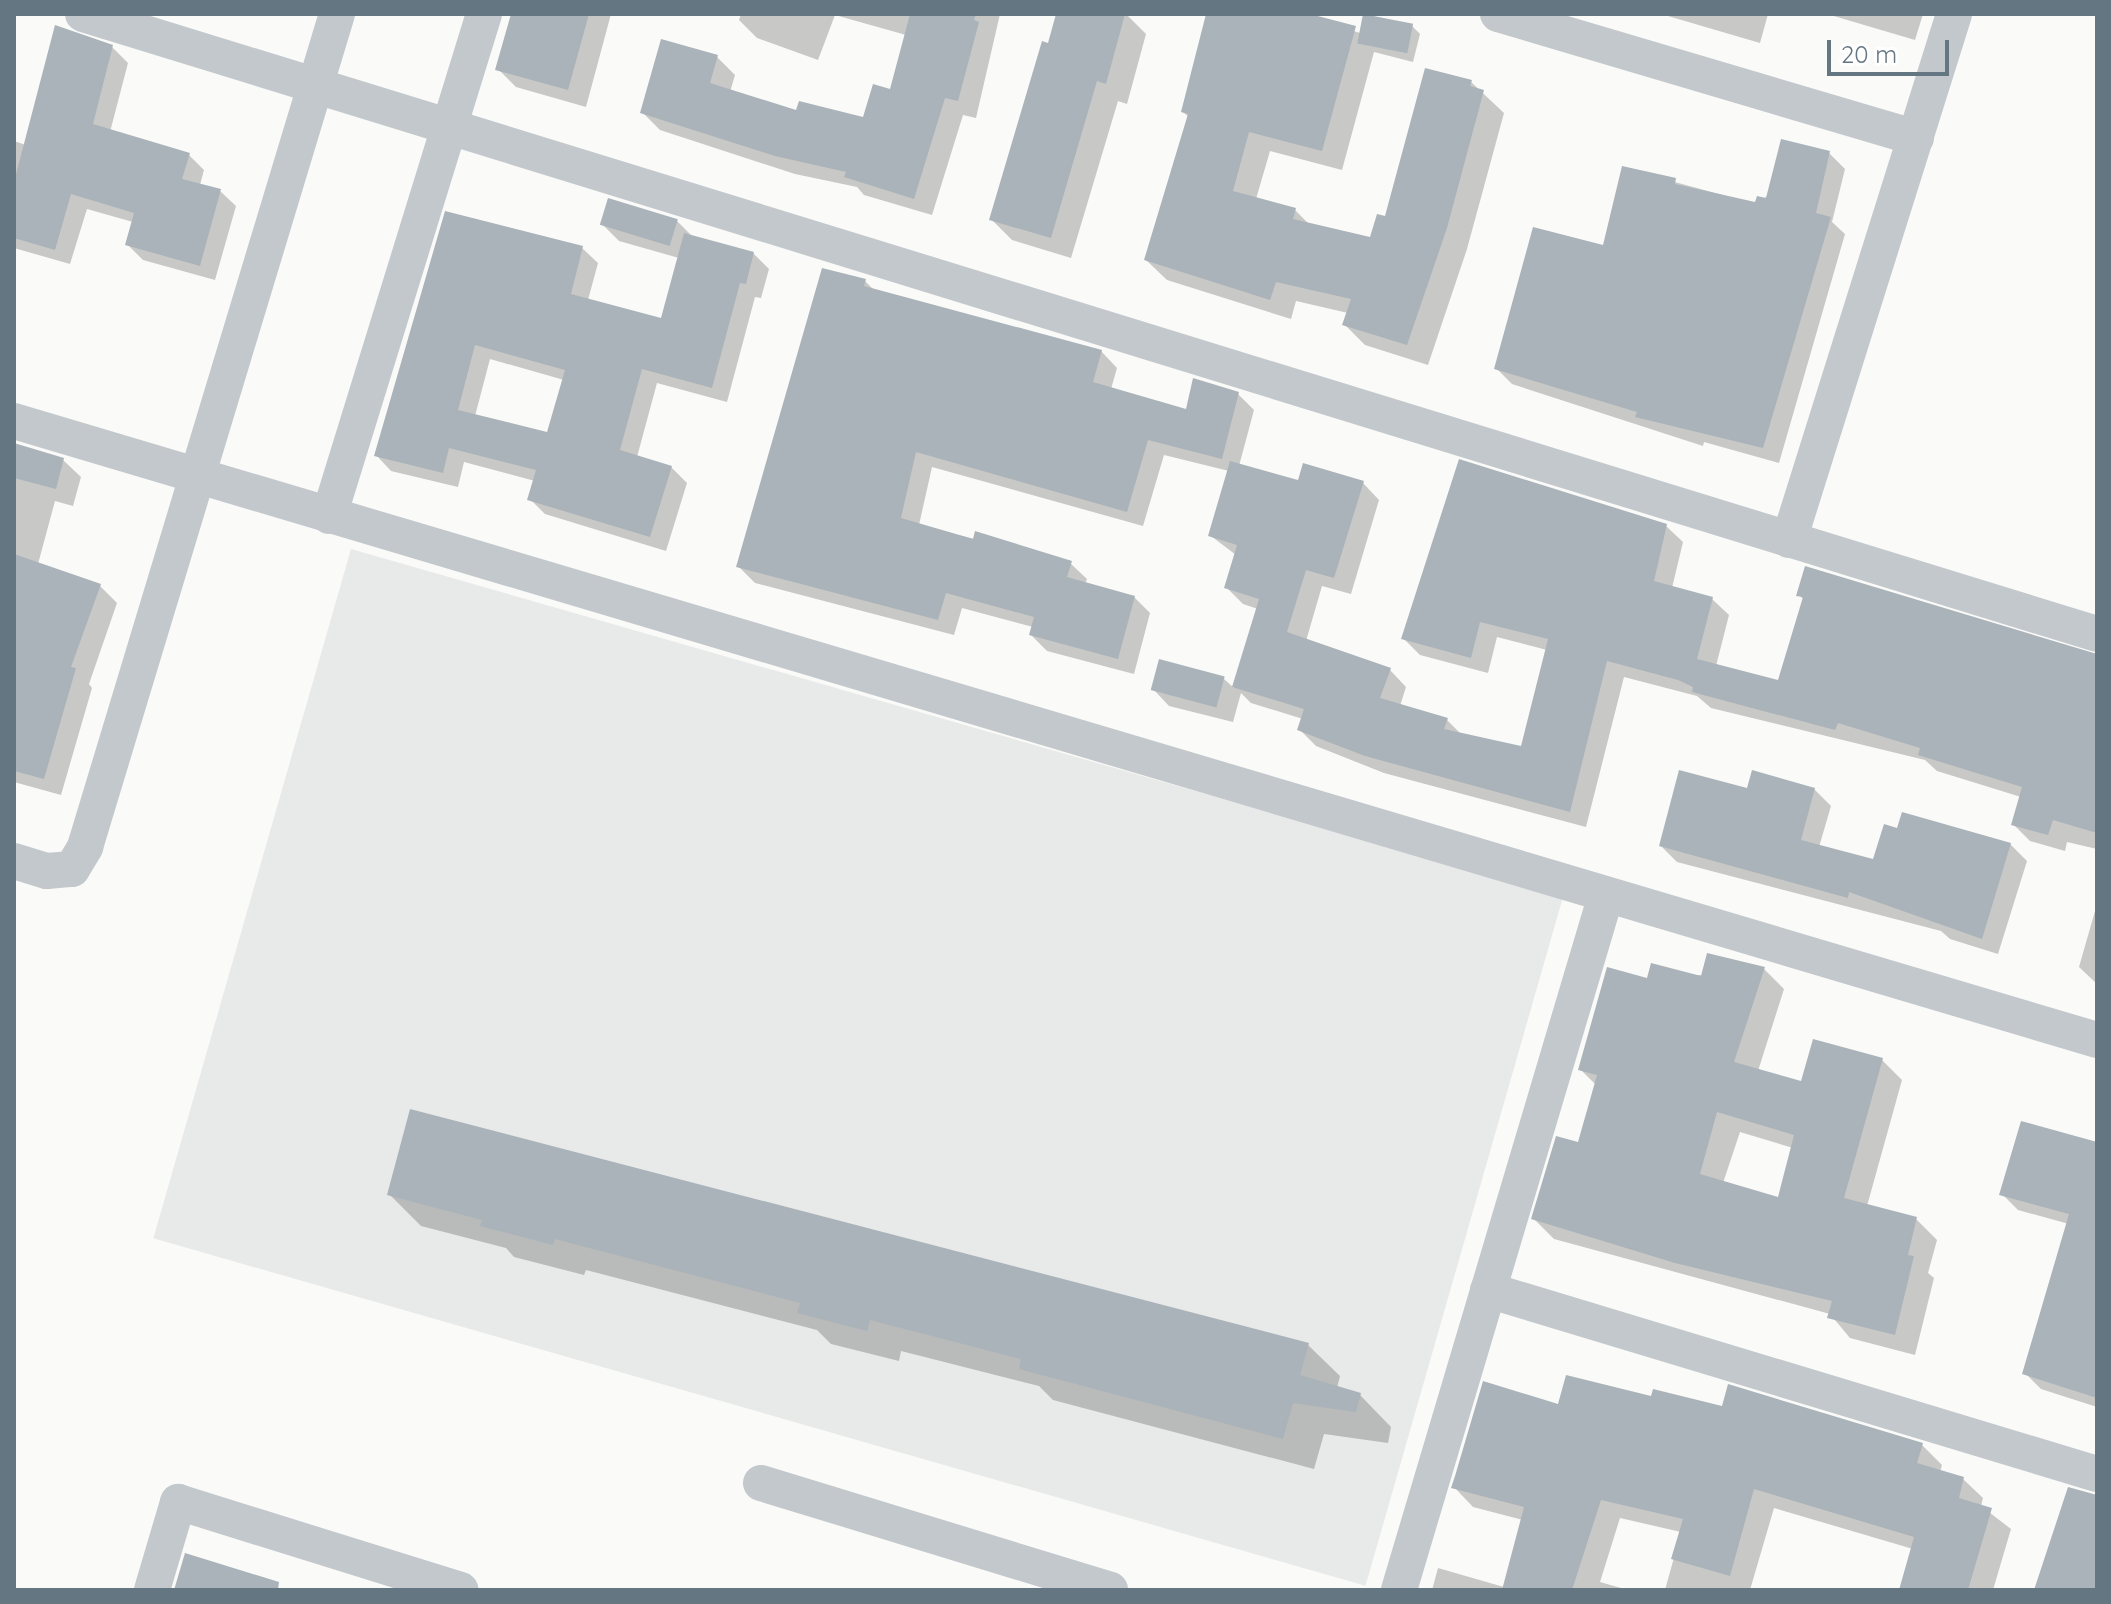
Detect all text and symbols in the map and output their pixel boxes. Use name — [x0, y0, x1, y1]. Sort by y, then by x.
scale bar — [1831, 24, 1953, 74]
text: 20 m — [1841, 39, 1897, 69]

